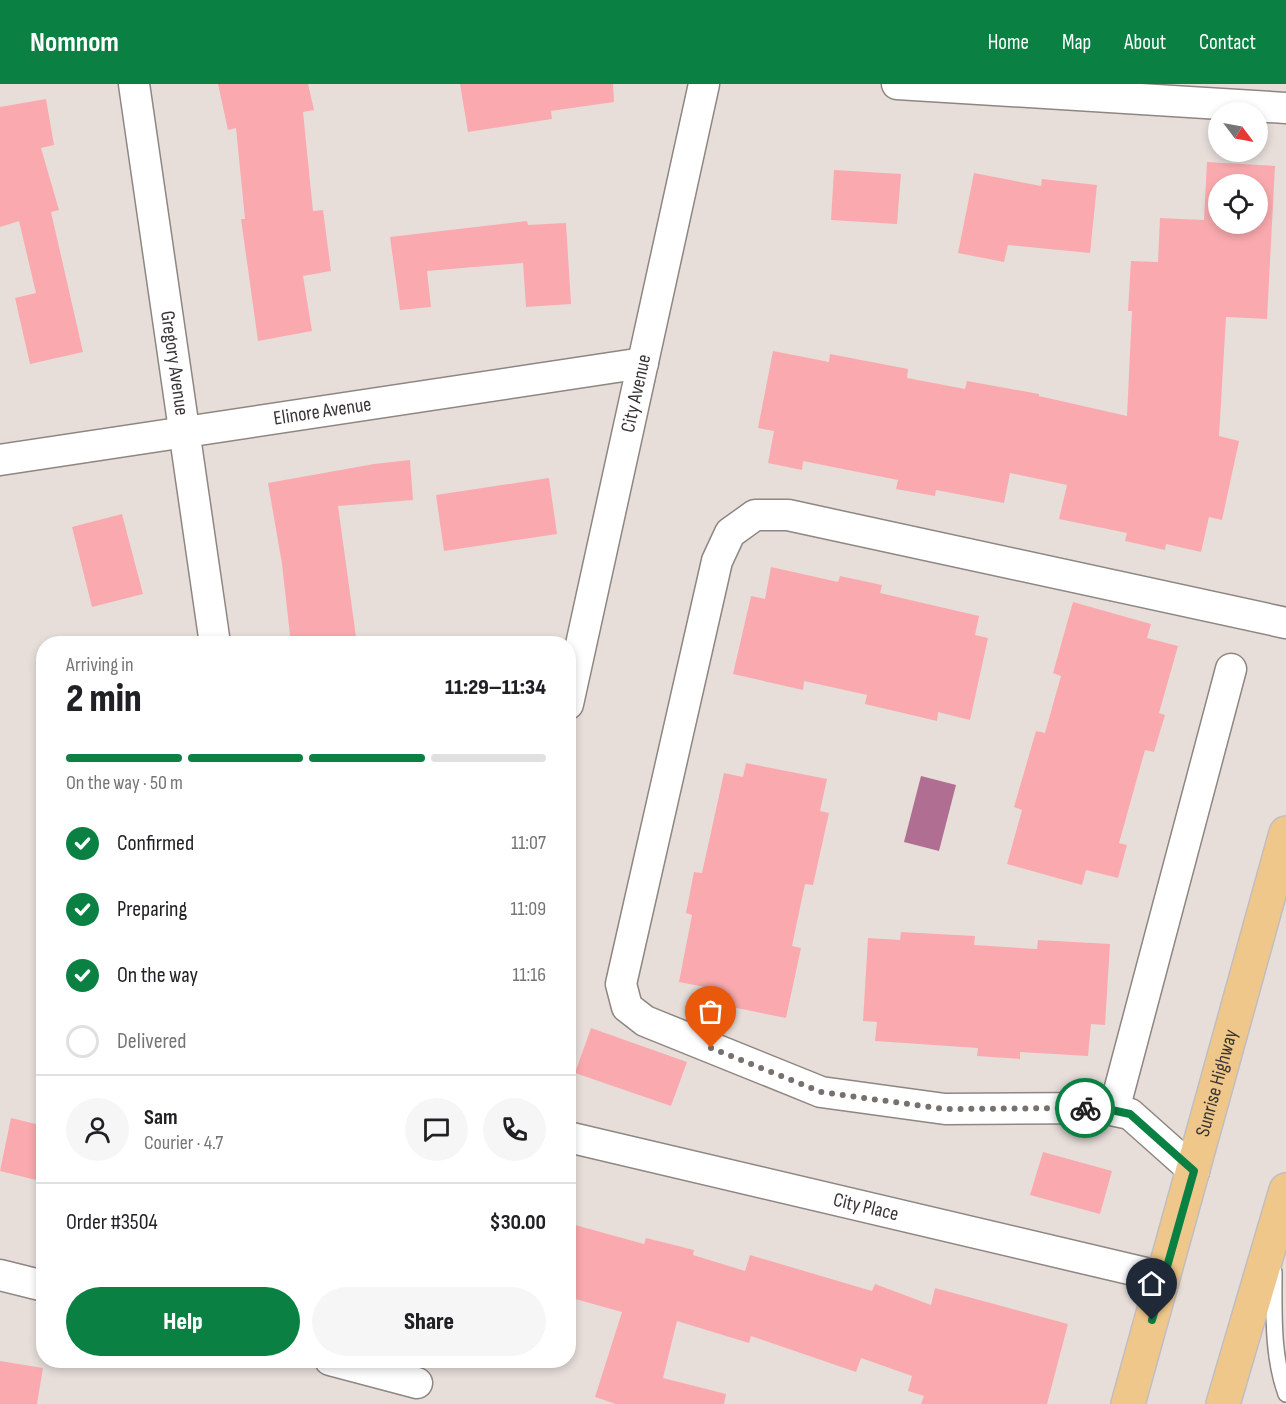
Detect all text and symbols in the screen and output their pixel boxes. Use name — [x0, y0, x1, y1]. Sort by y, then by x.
text: Nomnom — [30, 26, 119, 59]
text: Home — [988, 30, 1029, 55]
text: Map — [1062, 30, 1091, 55]
text: About — [1124, 30, 1166, 55]
text: Contact — [1199, 30, 1256, 55]
north arrow — [1208, 102, 1268, 162]
map controls — [1208, 102, 1268, 234]
button: locate — [1208, 174, 1268, 234]
street label: Gregory Avenue — [155, 309, 194, 417]
street label: City Avenue — [616, 352, 656, 435]
street label: Elinore Avenue — [272, 392, 373, 431]
text: Arriving in — [66, 653, 134, 677]
text: 11:29–11:34 — [445, 674, 546, 701]
text: 2 min — [66, 676, 142, 723]
text: On the way · 50 m — [66, 771, 183, 795]
icon: check — [66, 827, 99, 860]
text: Confirmed — [117, 830, 194, 857]
text: 11:07 — [511, 831, 546, 855]
icon: check — [66, 893, 99, 926]
text: Preparing — [117, 896, 187, 923]
text: 11:09 — [510, 897, 546, 921]
icon: check — [66, 959, 99, 992]
text: On the way — [117, 962, 198, 989]
text: 11:16 — [512, 963, 546, 987]
pin — [685, 986, 736, 1048]
icon: bag — [694, 995, 727, 1028]
street label: Sunrise Highway — [1191, 1027, 1243, 1139]
text: Delivered — [117, 1028, 186, 1055]
courier — [1055, 1078, 1115, 1138]
icon: bike — [1069, 1092, 1102, 1125]
button: person — [66, 1098, 129, 1161]
button: chat — [405, 1098, 468, 1161]
button: phone — [483, 1098, 546, 1161]
text: Sam — [144, 1104, 178, 1131]
text: Courier · 4.7 — [144, 1131, 223, 1155]
street label: City Place — [831, 1188, 901, 1226]
text: Order #3504 — [66, 1209, 158, 1236]
text: $30.00 — [489, 1209, 546, 1236]
pin — [1126, 1258, 1177, 1320]
icon: home — [1135, 1267, 1168, 1300]
button: Help — [66, 1287, 300, 1356]
button: Share — [312, 1287, 546, 1356]

